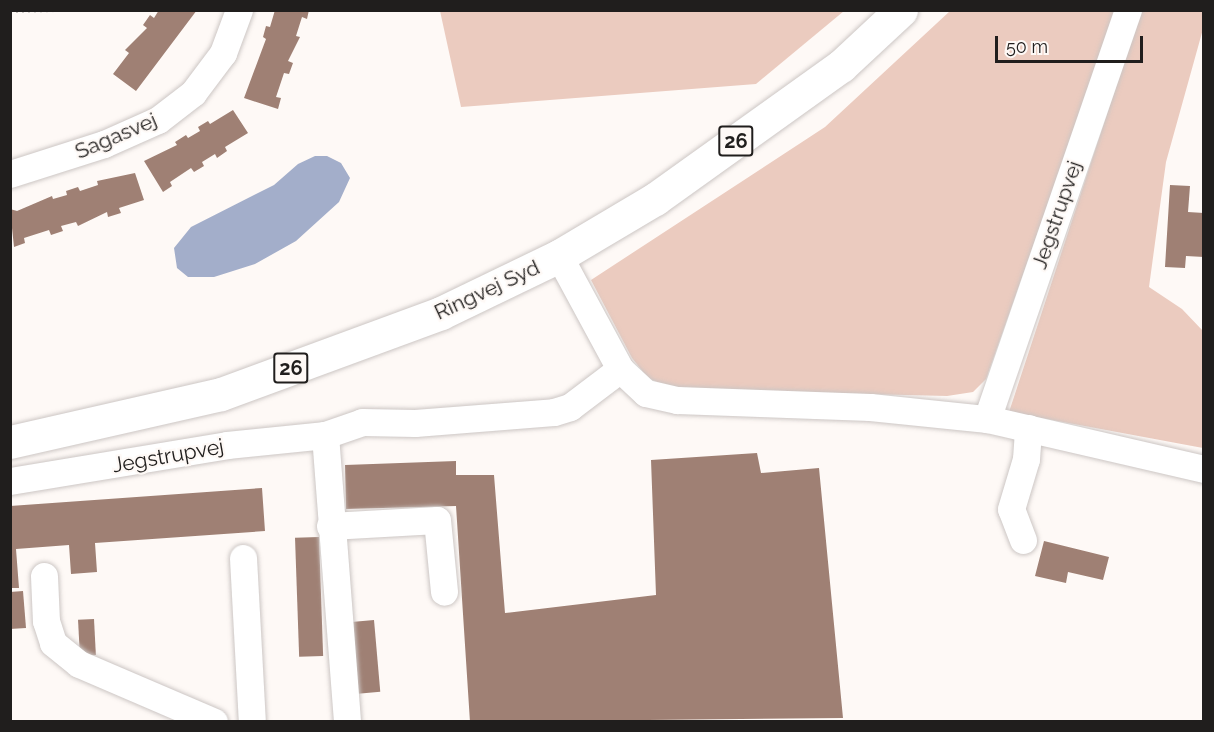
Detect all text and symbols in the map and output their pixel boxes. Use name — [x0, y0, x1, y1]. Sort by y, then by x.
scale bar — [998, 24, 1146, 62]
text: 50 m — [1006, 36, 1048, 57]
street label: Sagasvej — [71, 108, 161, 164]
road number: 26 — [718, 124, 754, 158]
street label: Jegstrupvej — [1027, 158, 1087, 272]
street label: Ringvej Syd — [430, 255, 544, 325]
road number: 26 — [273, 351, 309, 385]
street label: Jegstrupvej — [110, 434, 226, 478]

